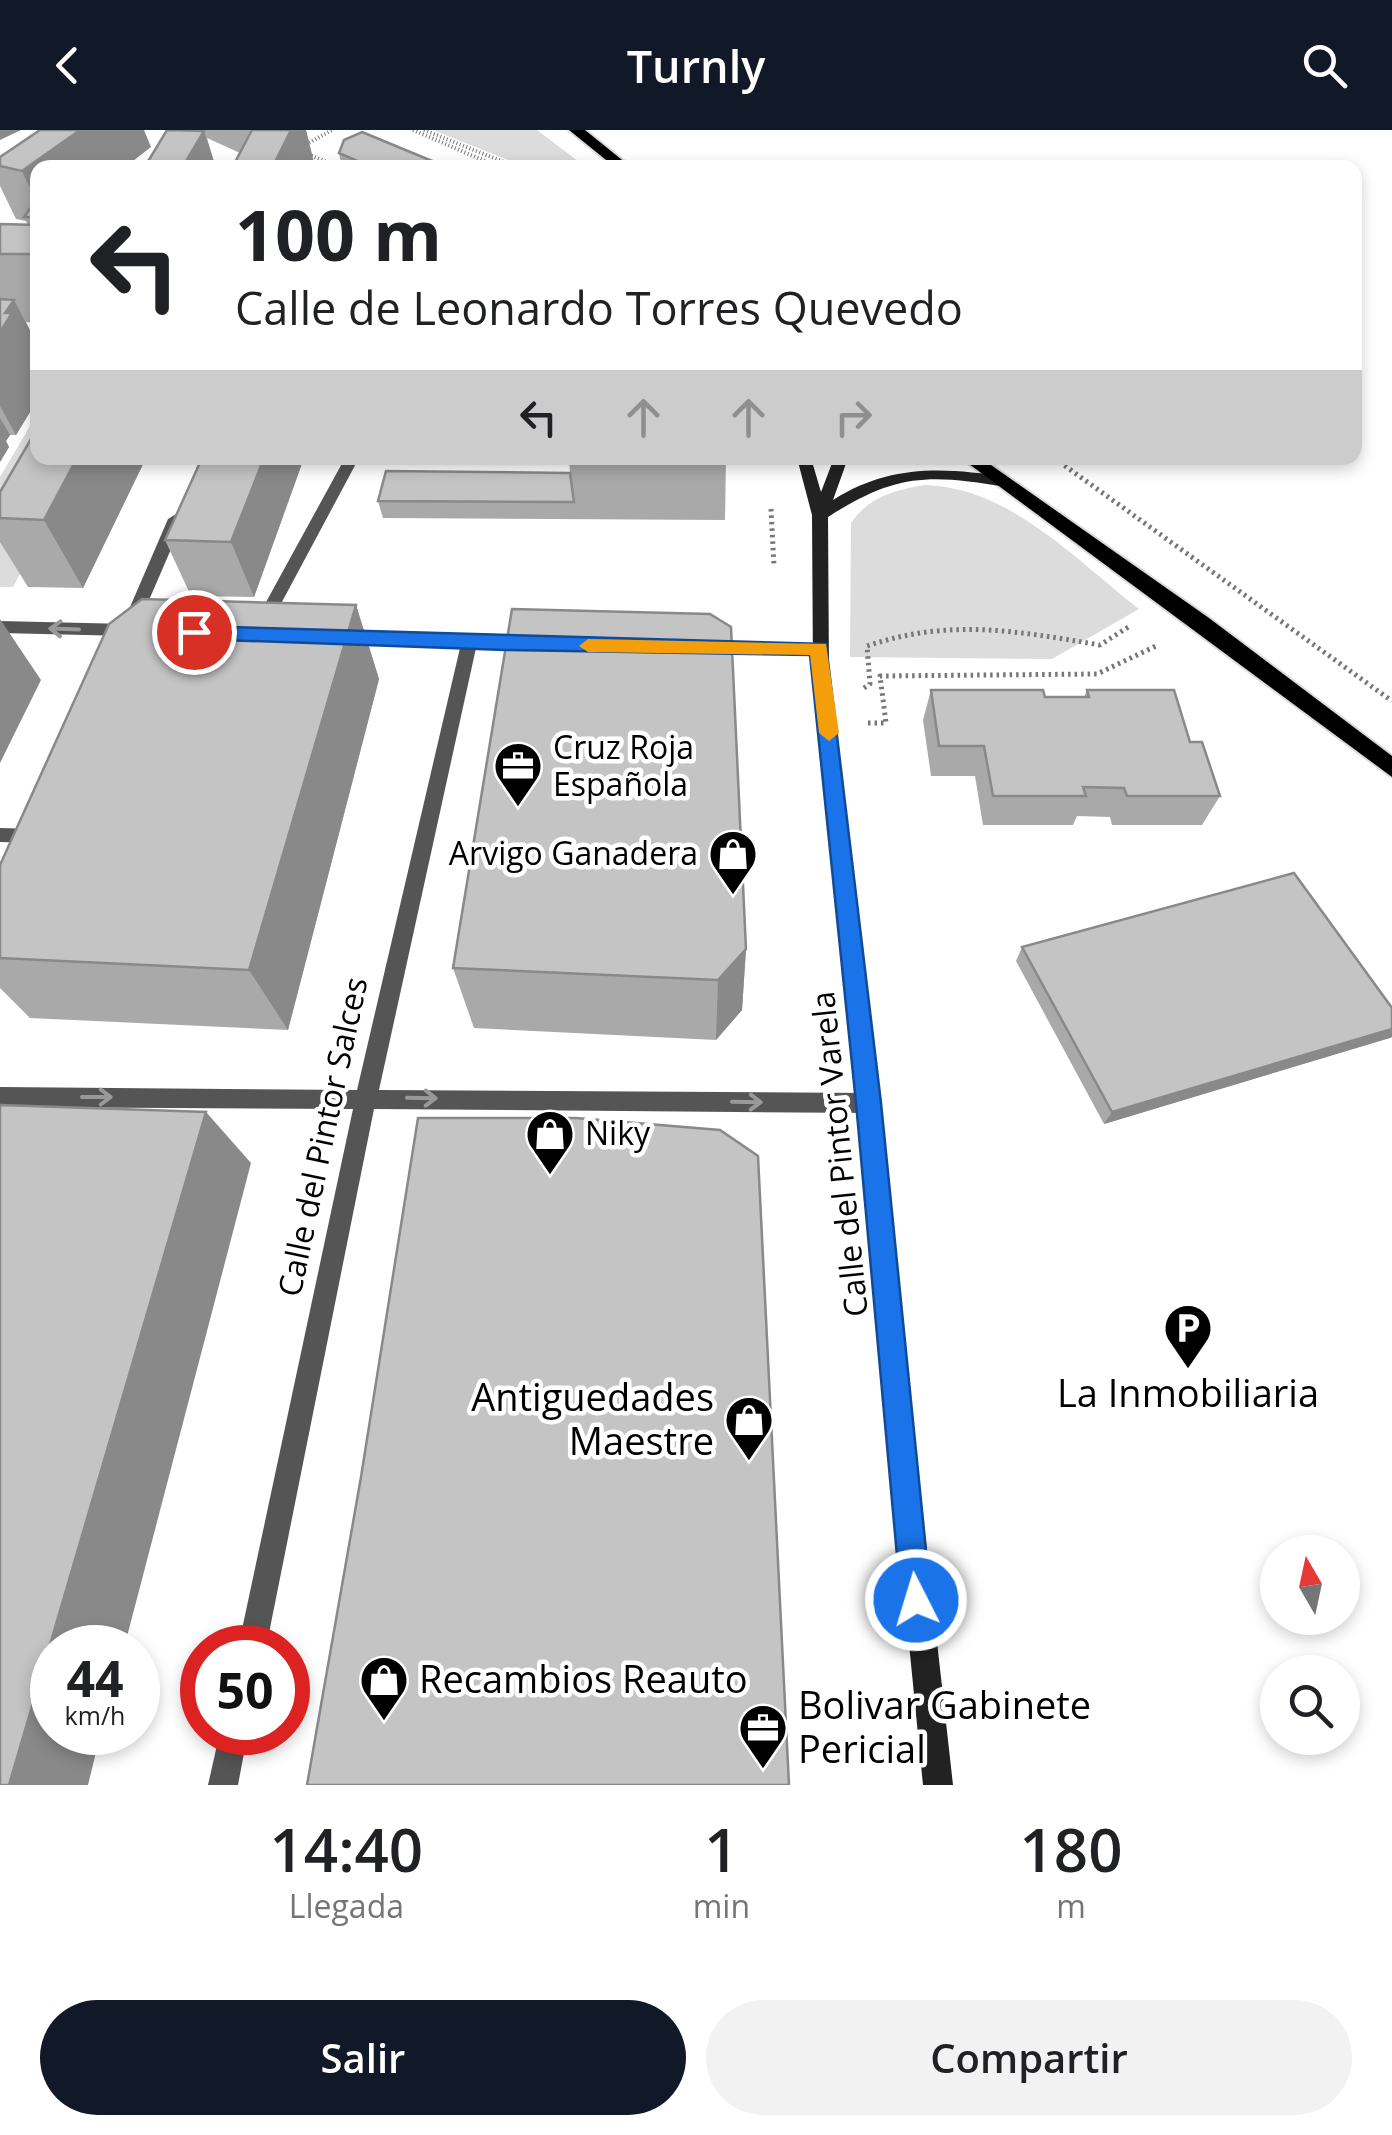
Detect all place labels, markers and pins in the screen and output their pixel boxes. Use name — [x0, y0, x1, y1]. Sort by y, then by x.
pin — [152, 590, 237, 675]
place label: Cruz Roja Española — [553, 725, 694, 805]
office icon: Cruz Roja Española — [492, 740, 544, 808]
shop icon: Arvigo Ganadera — [707, 828, 759, 896]
place label: Arvigo Ganadera — [449, 831, 698, 874]
shop icon: Niky — [524, 1108, 576, 1176]
place label: Niky — [585, 1111, 651, 1154]
parking icon: La Inmobiliaria — [1162, 1302, 1214, 1370]
place label: La Inmobiliaria — [1057, 1366, 1319, 1418]
place label: Antiguedades Maestre — [471, 1370, 714, 1466]
shop icon: Antiguedades Maestre — [723, 1394, 775, 1462]
place label: Recambios Reauto — [419, 1652, 748, 1704]
shop icon: Recambios Reauto — [358, 1654, 410, 1722]
place label: Bolivar Gabinete Pericial — [798, 1678, 1091, 1774]
office icon: Bolivar Gabinete Pericial — [737, 1702, 789, 1770]

